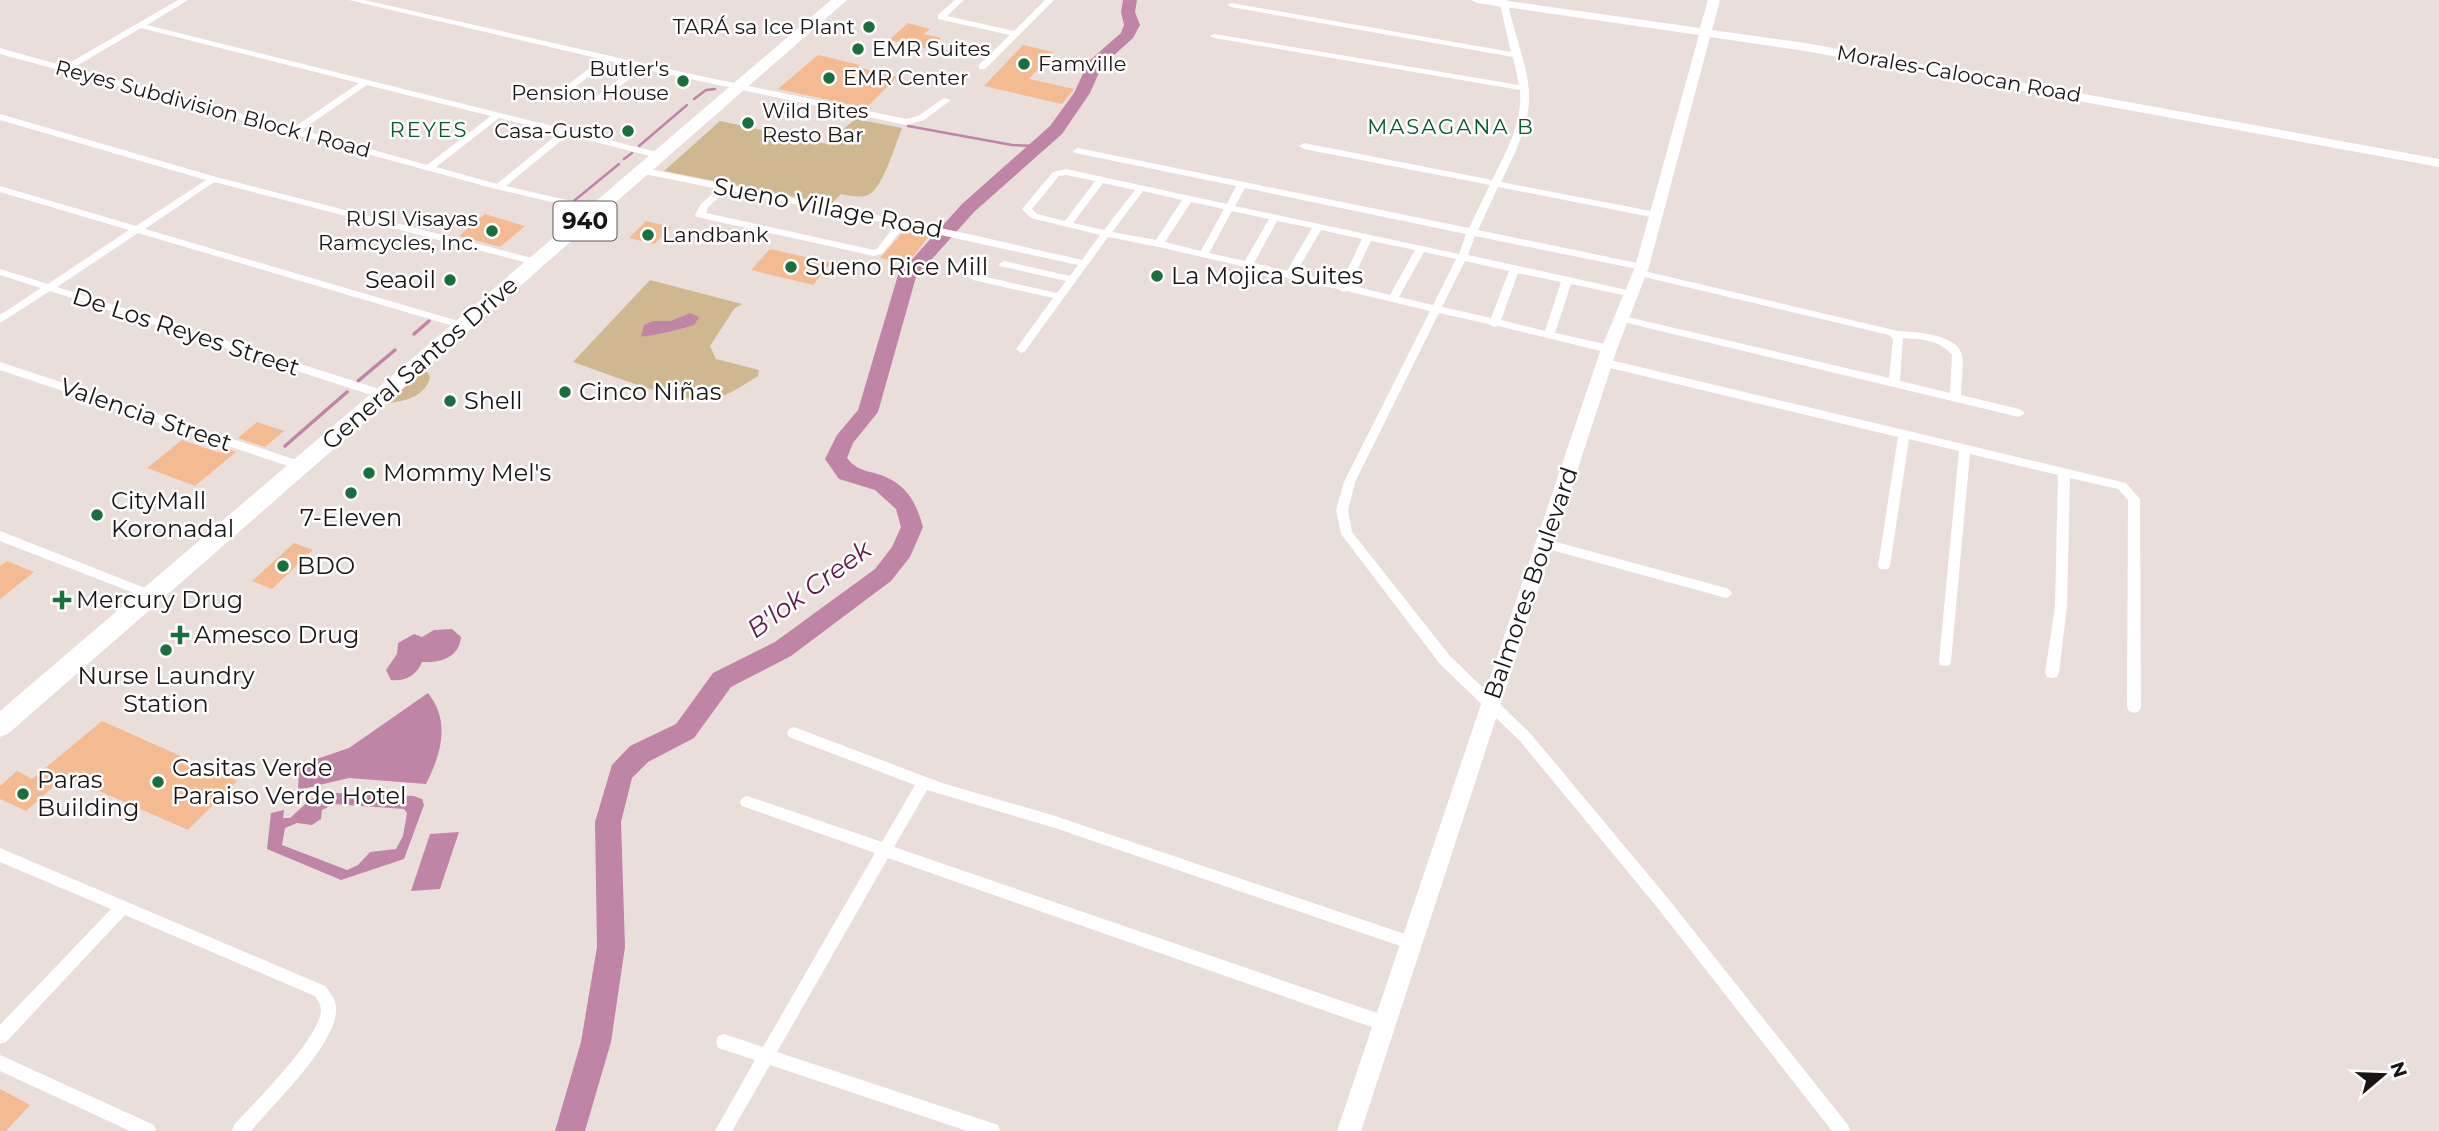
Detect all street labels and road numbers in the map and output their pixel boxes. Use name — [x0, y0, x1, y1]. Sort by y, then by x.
street label: Morales-Caloocan Road — [1835, 40, 2083, 107]
street label: Reyes Subdivision Block I Road — [53, 54, 373, 163]
street label: Sueno Village Road — [711, 171, 945, 244]
road number: 940 — [554, 202, 616, 241]
street label: General Santos Drive — [316, 270, 523, 455]
street label: De Los Reyes Street — [69, 281, 304, 382]
street label: Valencia Street — [57, 372, 236, 458]
street label: Balmores Boulevard — [1477, 463, 1584, 703]

